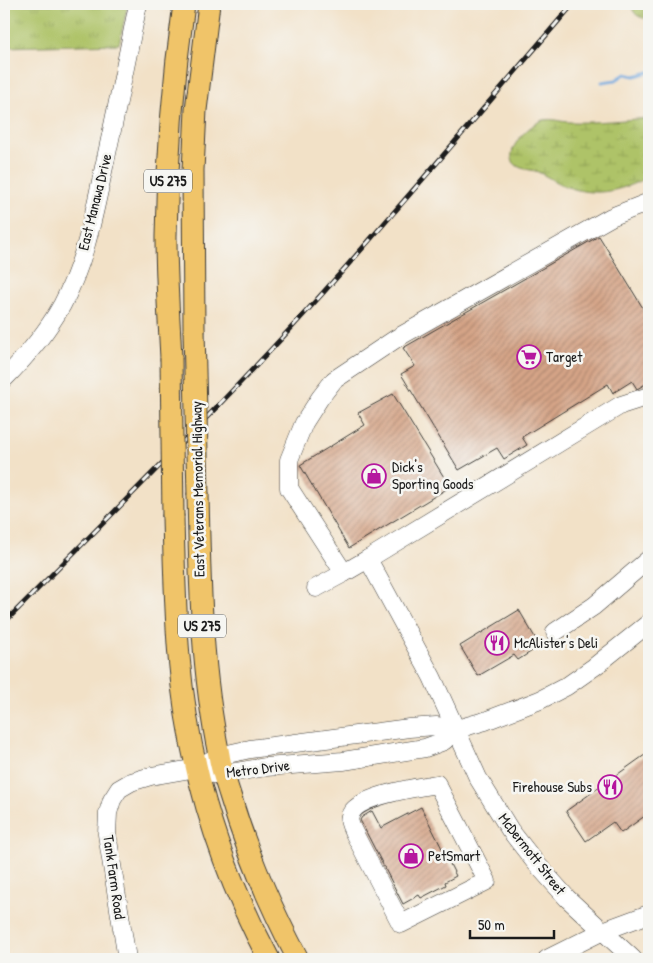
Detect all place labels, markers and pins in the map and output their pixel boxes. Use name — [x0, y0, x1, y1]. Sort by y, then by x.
supermarket icon: Target — [516, 344, 542, 370]
place label: Target — [546, 346, 583, 367]
place label: Dick's Sporting Goods — [392, 456, 474, 494]
shop icon: Dick's Sporting Goods — [361, 463, 387, 489]
restaurant icon: McAlister's Deli — [484, 630, 510, 656]
place label: McAlister's Deli — [514, 632, 598, 653]
restaurant icon: Firehouse Subs — [597, 774, 623, 800]
place label: Firehouse Subs — [512, 776, 592, 797]
shop icon: PetSmart — [398, 843, 424, 869]
place label: PetSmart — [428, 845, 481, 866]

